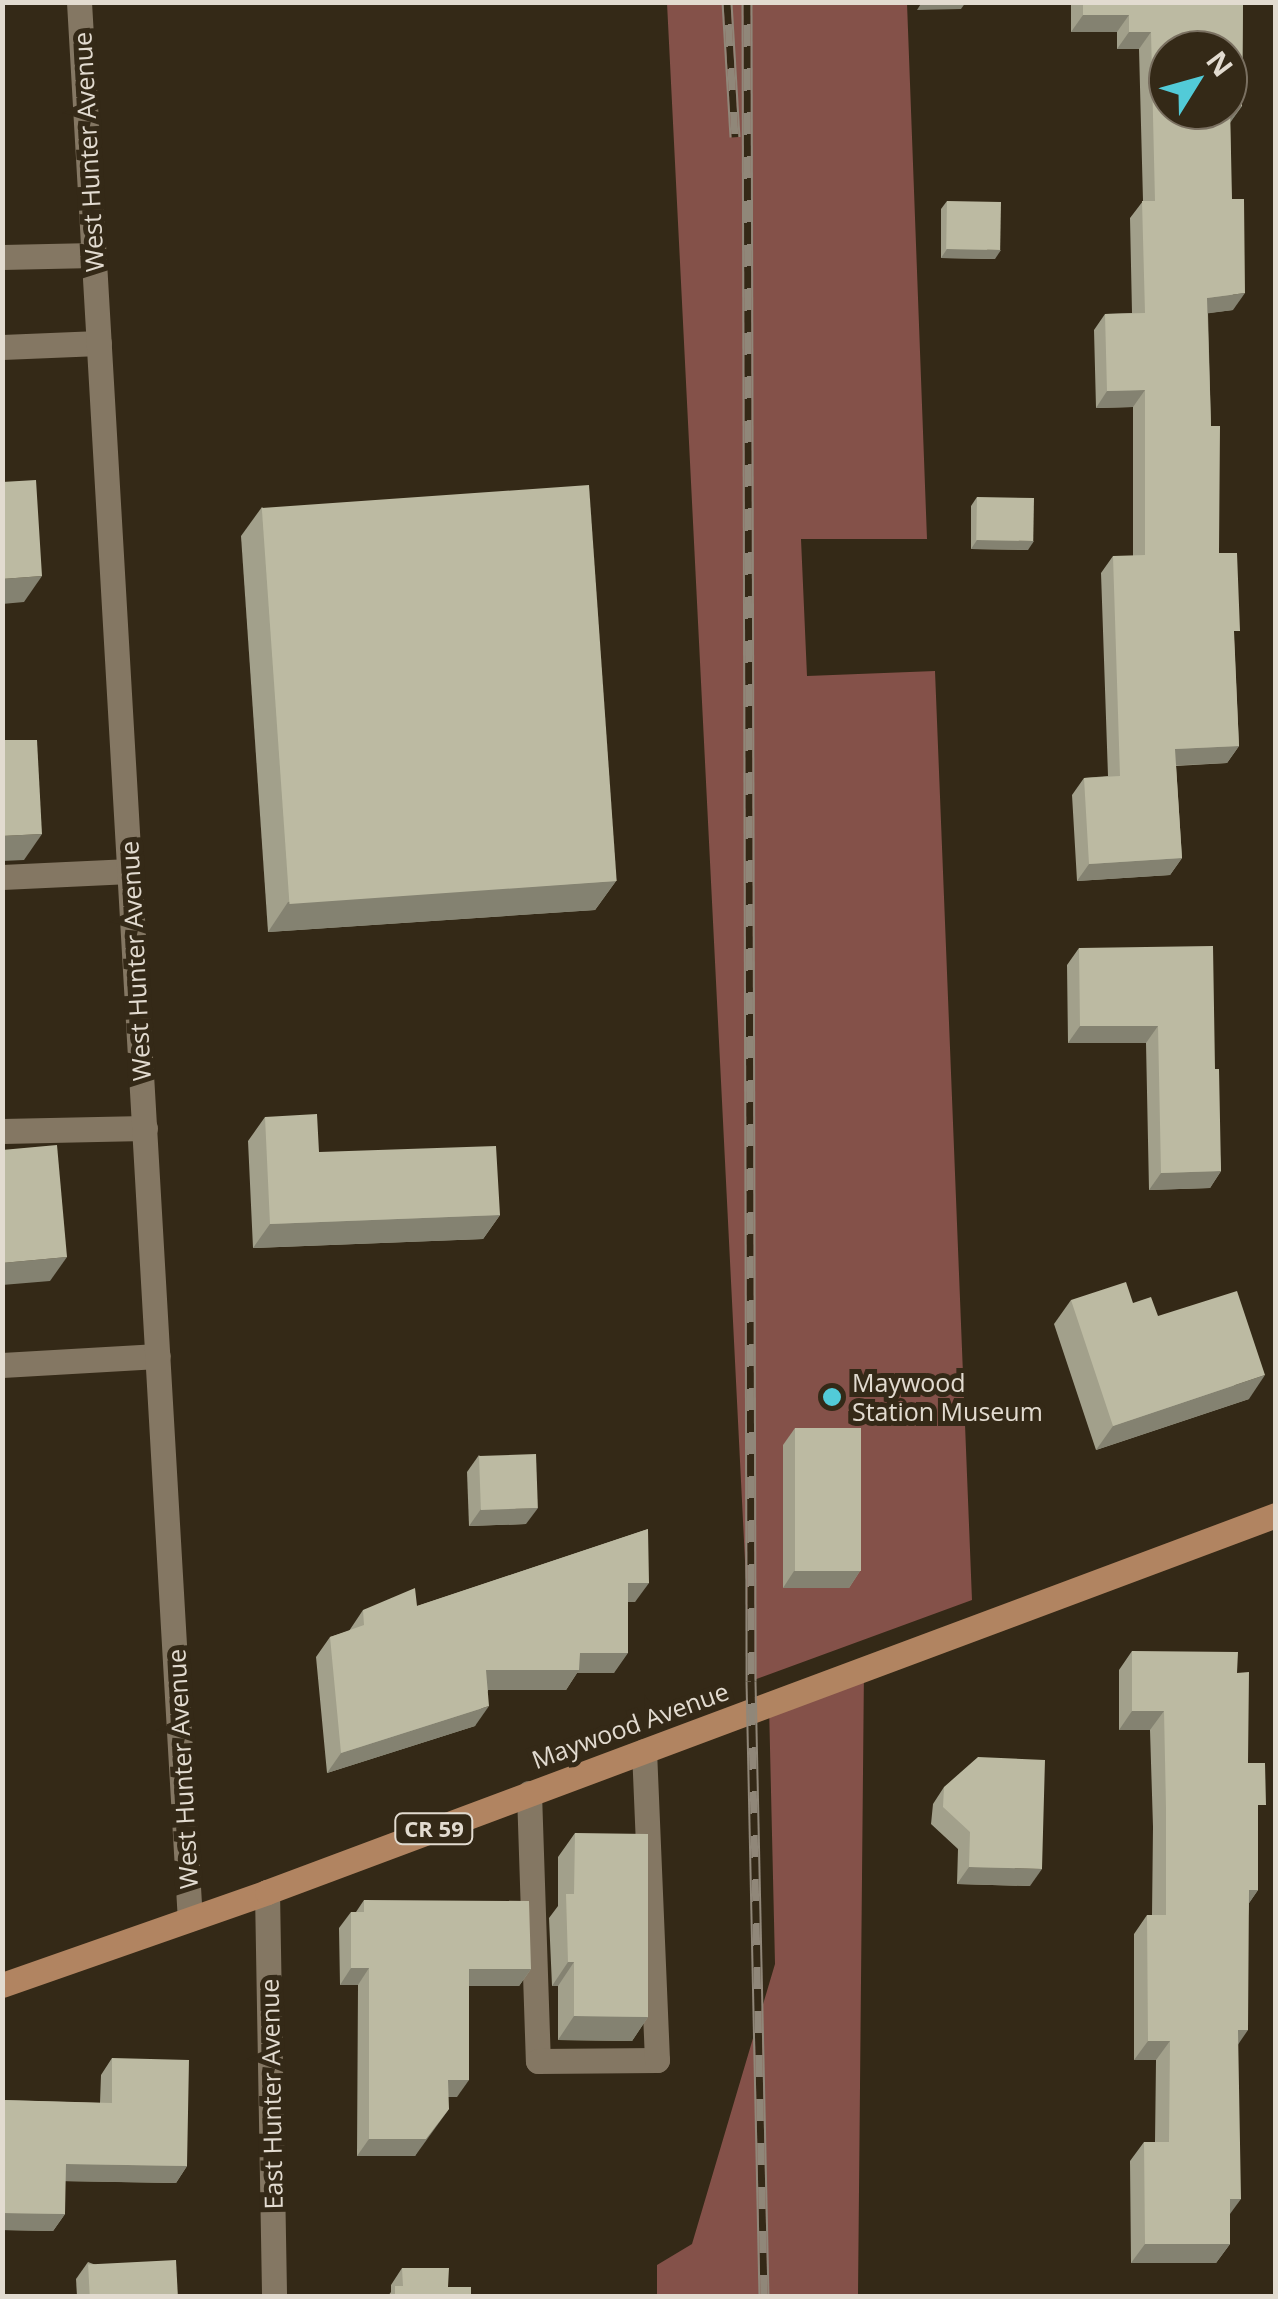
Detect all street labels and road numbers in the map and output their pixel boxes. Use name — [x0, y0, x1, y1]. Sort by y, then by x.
street label: West Hunter Avenue — [67, 31, 109, 273]
street label: West Hunter Avenue — [114, 840, 156, 1082]
street label: West Hunter Avenue — [161, 1648, 203, 1890]
street label: Maywood Avenue — [528, 1675, 732, 1775]
road number: CR 59 — [394, 1812, 474, 1846]
street label: East Hunter Avenue — [254, 1978, 288, 2210]

